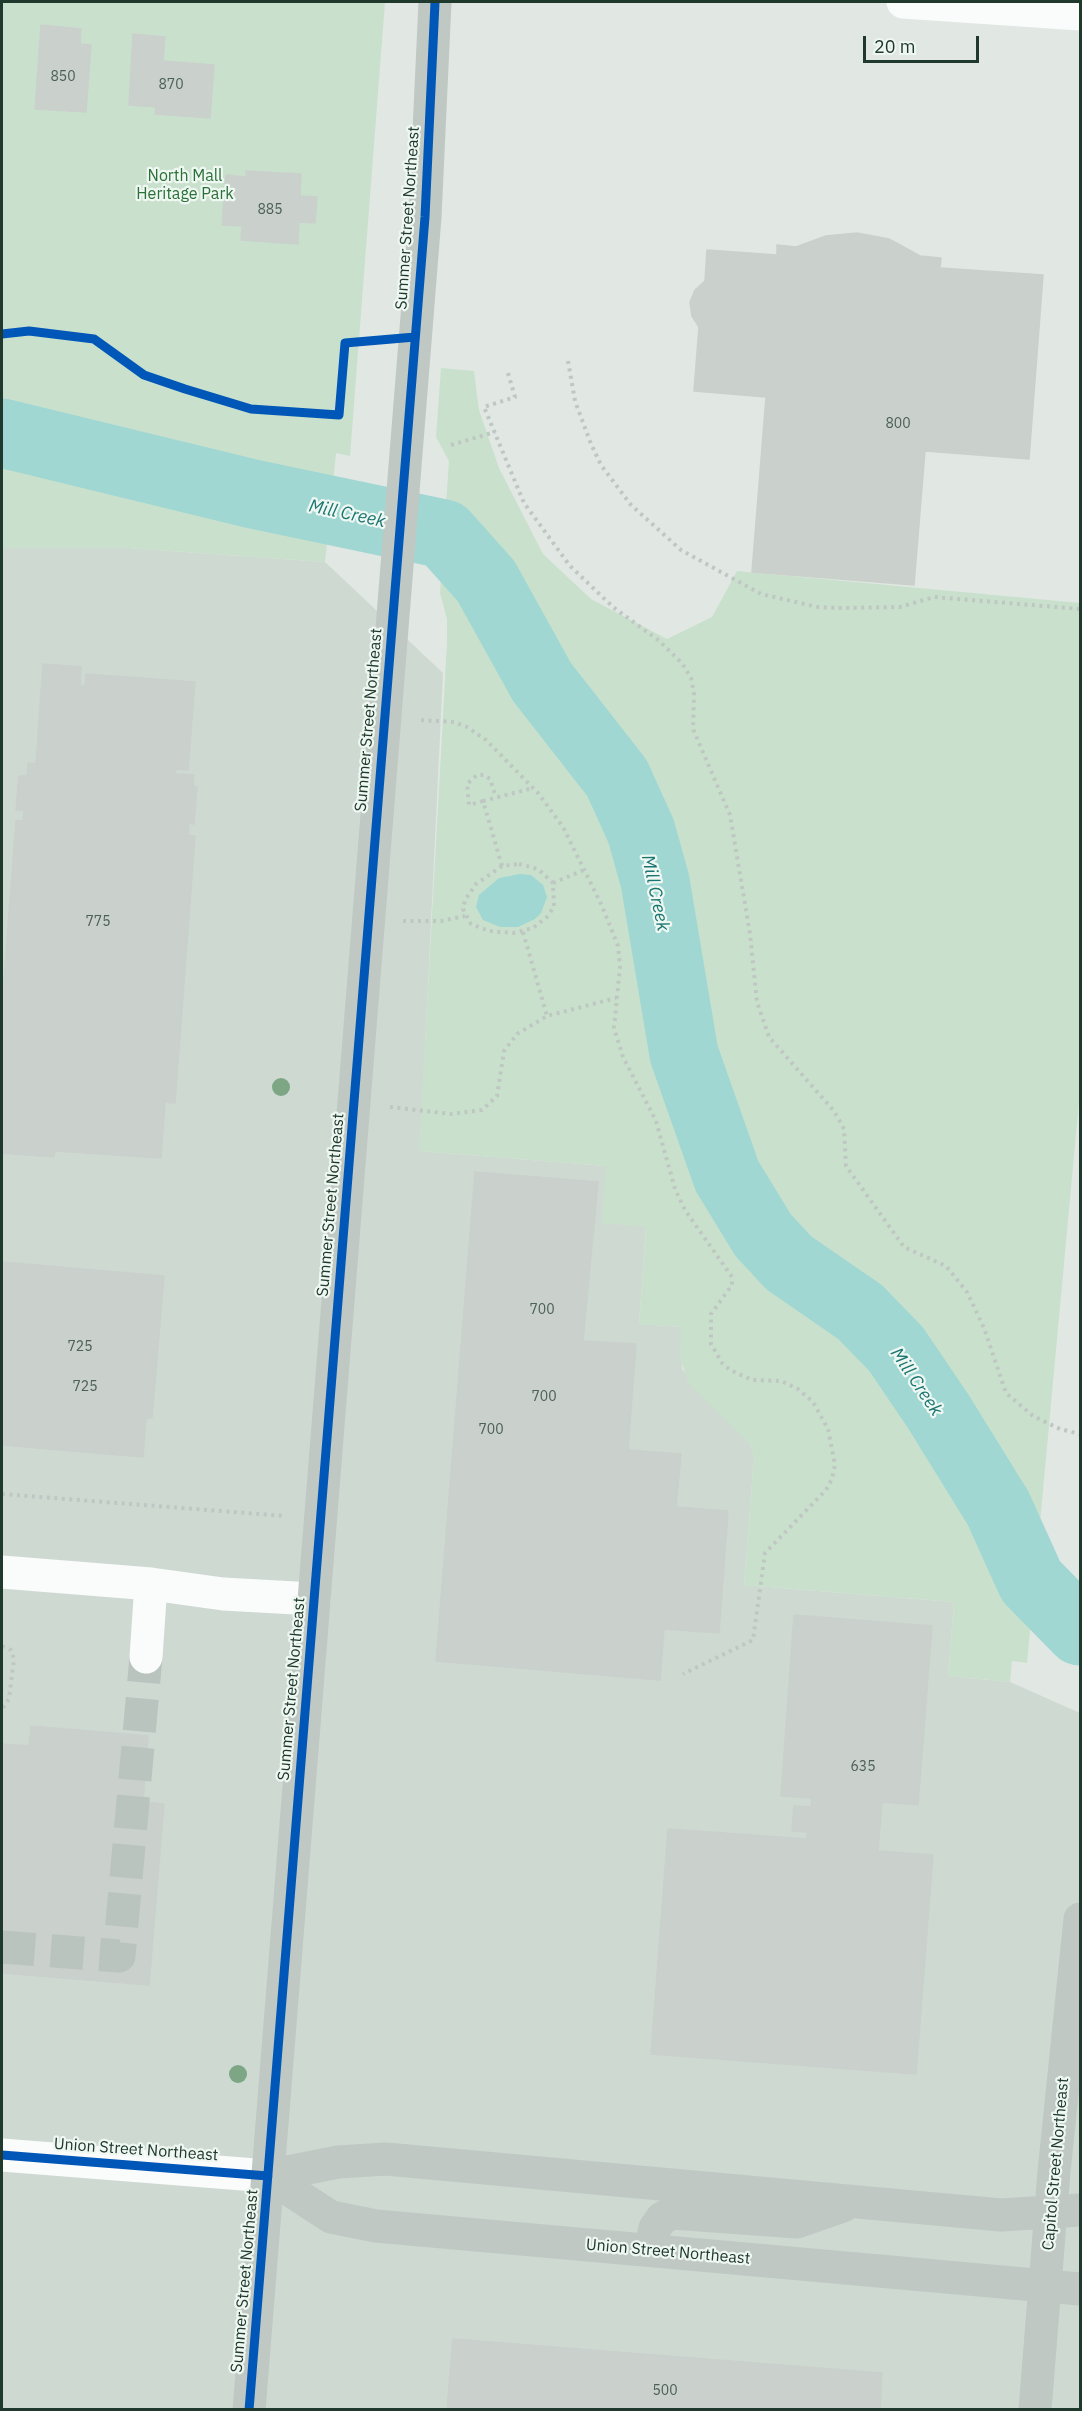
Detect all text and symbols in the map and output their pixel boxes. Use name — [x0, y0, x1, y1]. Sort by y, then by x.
scale bar — [866, 24, 982, 62]
text: 20 m — [874, 35, 916, 58]
house number: 850 — [50, 69, 76, 85]
house number: 870 — [158, 77, 184, 93]
street label: Summer Street Northeast — [392, 126, 424, 310]
park label: North Mall Heritage Park — [136, 166, 234, 204]
house number: 885 — [257, 202, 283, 218]
house number: 800 — [885, 416, 911, 432]
water label: Mill Creek — [307, 495, 387, 533]
street label: Summer Street Northeast — [351, 628, 387, 812]
water label: Mill Creek — [636, 853, 674, 933]
house number: 775 — [85, 914, 111, 930]
street label: Summer Street Northeast — [313, 1113, 349, 1297]
house number: 700 — [529, 1302, 555, 1318]
house number: 725 — [67, 1339, 93, 1355]
water label: Mill Creek — [885, 1344, 947, 1420]
house number: 725 — [72, 1379, 98, 1395]
house number: 700 — [531, 1389, 557, 1405]
house number: 700 — [478, 1422, 504, 1438]
street label: Summer Street Northeast — [274, 1597, 310, 1781]
house number: 635 — [850, 1759, 876, 1775]
street label: Capitol Street Northeast — [1039, 2077, 1073, 2251]
street label: Union Street Northeast — [53, 2135, 219, 2165]
street label: Summer Street Northeast — [227, 2189, 263, 2373]
street label: Union Street Northeast — [585, 2235, 751, 2269]
house number: 500 — [652, 2383, 678, 2399]

